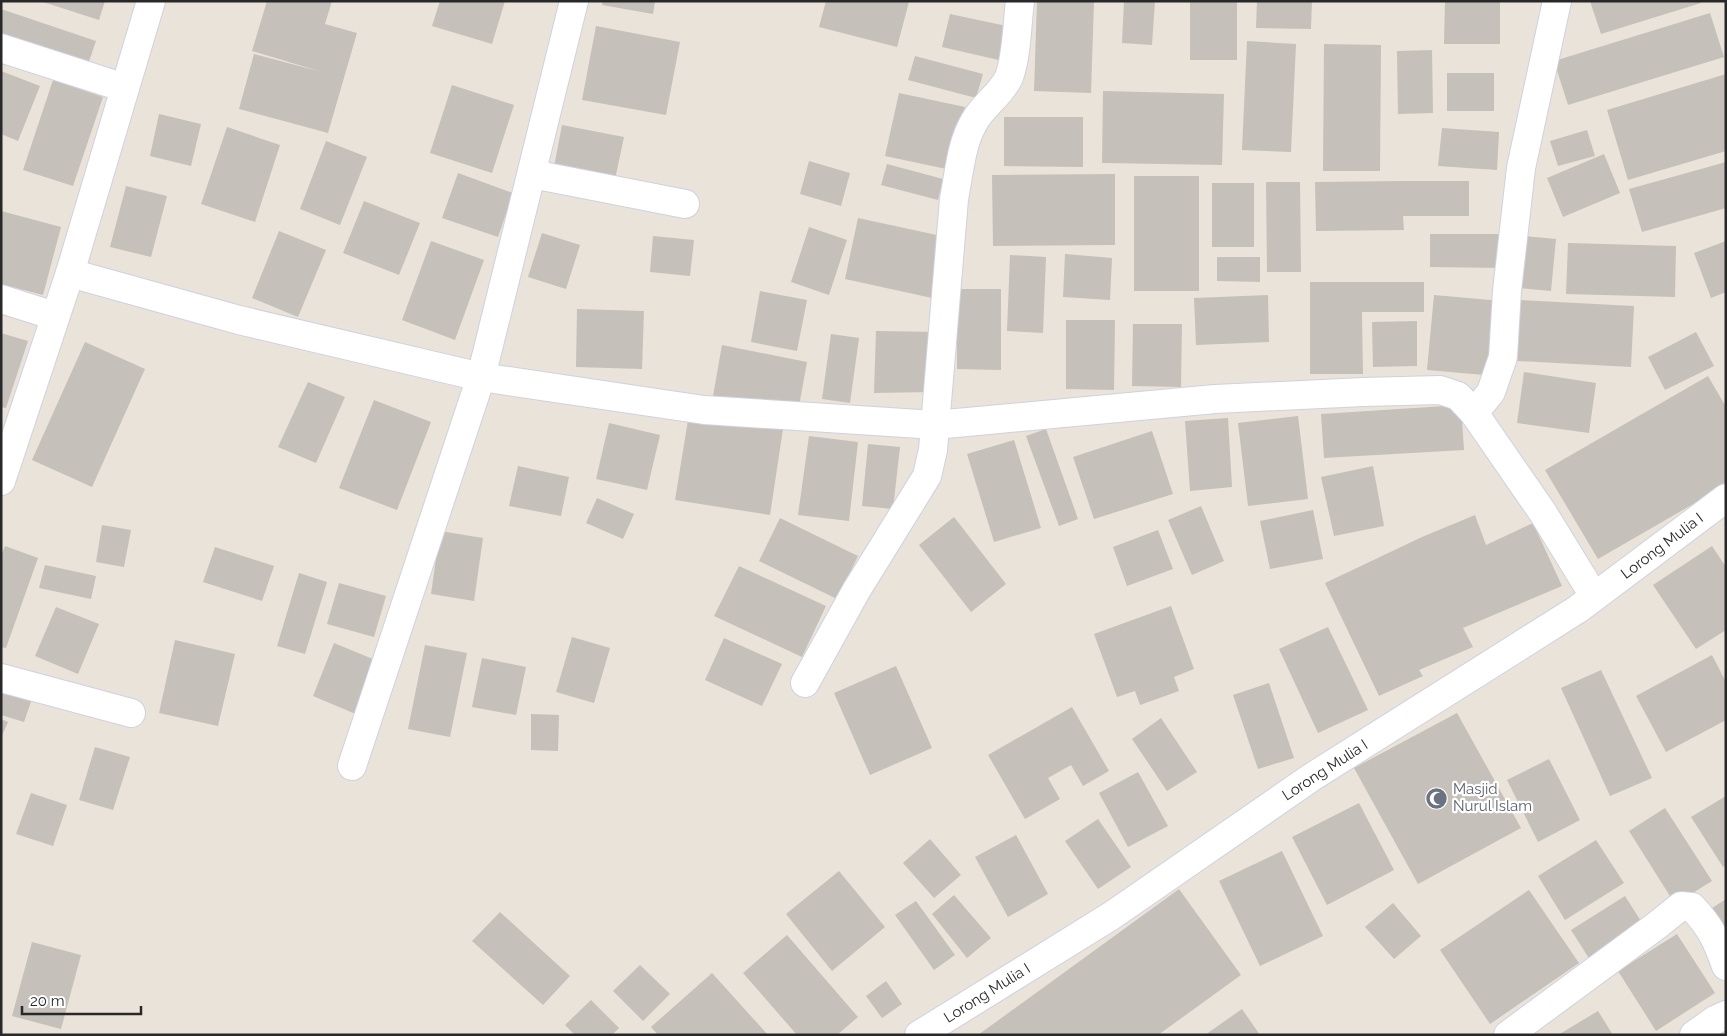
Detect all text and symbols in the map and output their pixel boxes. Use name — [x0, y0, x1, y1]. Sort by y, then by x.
street label: Lorong Mulia I — [1617, 509, 1707, 583]
street label: Lorong Mulia I — [1279, 736, 1371, 804]
place label: Masjid Nurul Islam — [1453, 780, 1532, 815]
mosque icon: Masjid Nurul Islam — [1425, 786, 1449, 810]
street label: Lorong Mulia I — [940, 959, 1034, 1027]
scale bar — [22, 984, 141, 1016]
text: 20 m — [30, 992, 65, 1010]

